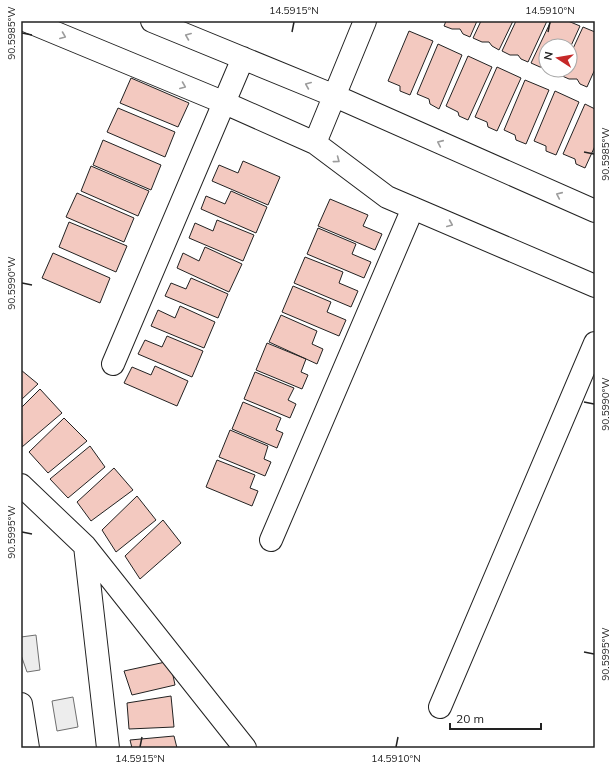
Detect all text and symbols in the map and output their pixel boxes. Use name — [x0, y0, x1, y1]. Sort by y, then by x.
text: 14.5915°N — [269, 4, 319, 17]
text: 14.5910°N — [525, 4, 575, 17]
text: 90.5985°W — [5, 6, 18, 60]
one-way arrow — [58, 31, 66, 39]
one-way arrow — [185, 32, 192, 40]
north arrow — [538, 38, 578, 78]
text: N — [541, 50, 556, 61]
one-way arrow — [179, 81, 186, 89]
one-way arrow — [305, 82, 313, 90]
text: 90.5985°W — [599, 127, 612, 181]
one-way arrow — [437, 139, 444, 147]
one-way arrow — [333, 155, 340, 162]
one-way arrow — [556, 192, 564, 200]
one-way arrow — [446, 219, 453, 227]
text: 90.5990°W — [5, 256, 18, 310]
text: 90.5990°W — [599, 377, 612, 431]
text: 90.5995°W — [5, 505, 18, 559]
text: 90.5995°W — [599, 627, 612, 681]
scale bar — [450, 705, 541, 731]
text: 20 m — [456, 711, 484, 726]
text: 14.5915°N — [115, 752, 165, 765]
text: 14.5910°N — [371, 752, 421, 765]

